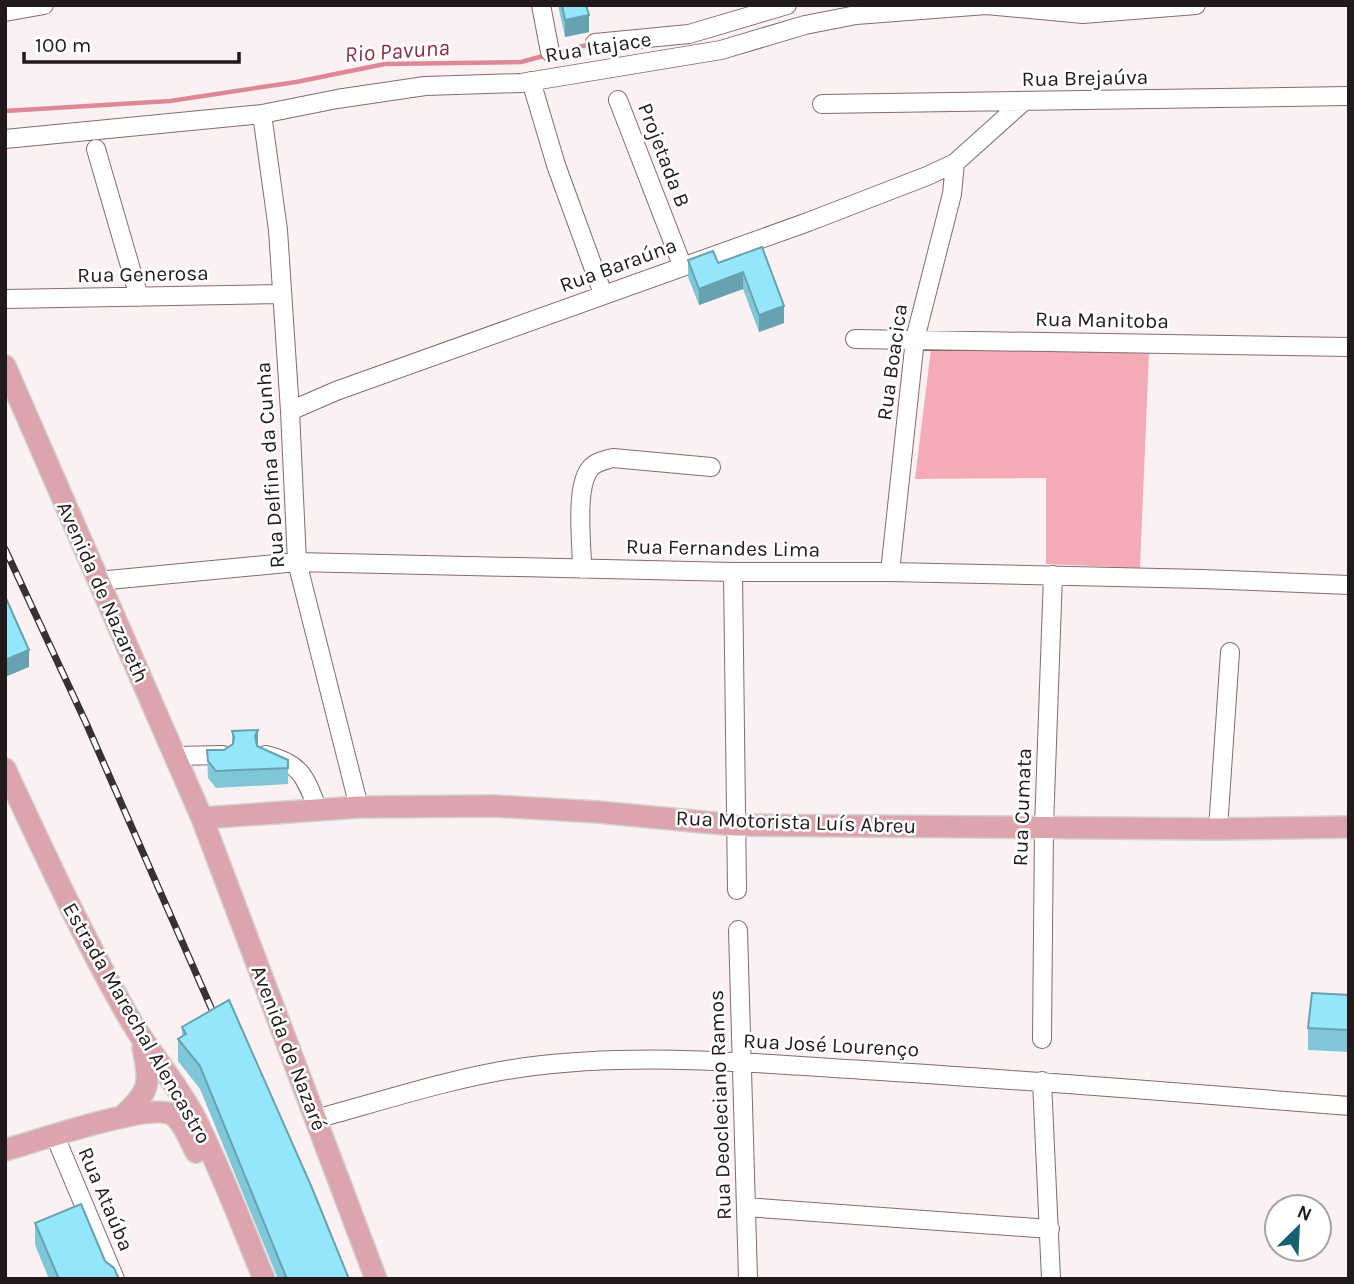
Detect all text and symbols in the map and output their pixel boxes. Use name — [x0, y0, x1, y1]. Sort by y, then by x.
scale bar — [24, 21, 240, 65]
street label: Rua Itajace — [543, 27, 653, 67]
text: 100 m — [35, 33, 92, 57]
water label: Rio Pavuna — [344, 34, 450, 68]
street label: Rua Brejaúva — [1022, 65, 1148, 91]
street label: Projetada B — [633, 100, 695, 210]
street label: Rua Baraúna — [556, 233, 680, 297]
street label: Rua Generosa — [77, 261, 209, 287]
street label: Rua Boacica — [872, 302, 912, 422]
street label: Rua Manitoba — [1035, 307, 1169, 333]
street label: Rua Delfina da Cunha — [251, 361, 289, 569]
street label: Avenida de Nazareth — [52, 498, 154, 686]
street label: Rua Fernandes Lima — [626, 534, 820, 562]
street label: Rua Cumata — [1008, 747, 1036, 867]
street label: Rua Motorista Luís Abreu — [675, 806, 917, 838]
street label: Estrada Marechal Alencastro — [58, 898, 216, 1148]
street label: Avenida de Nazaré — [246, 962, 332, 1134]
street label: Rua Deocleciano Ramos — [704, 990, 736, 1220]
street label: Rua José Lourenço — [742, 1028, 920, 1062]
street label: Rua Ataúba — [73, 1144, 139, 1254]
north arrow — [1263, 1193, 1333, 1263]
text: N — [1294, 1201, 1315, 1226]

